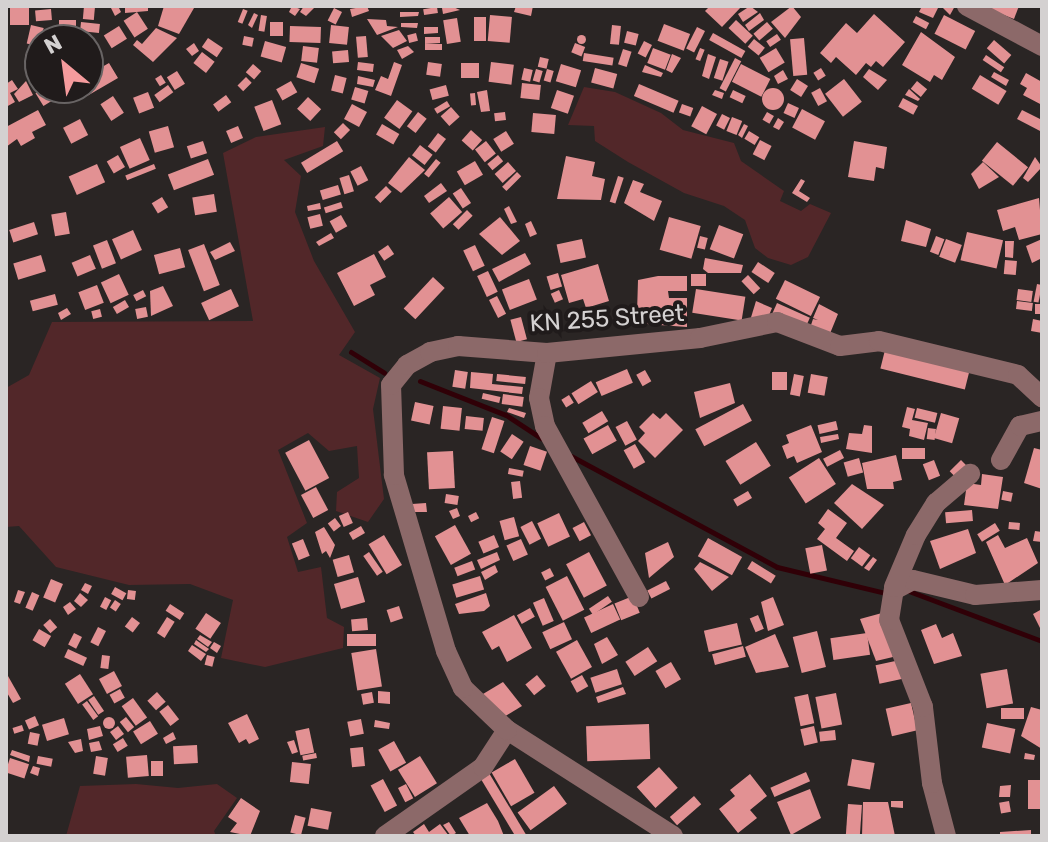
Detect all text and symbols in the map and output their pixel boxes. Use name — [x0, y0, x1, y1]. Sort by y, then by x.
north arrow — [24, 24, 104, 104]
text: N — [40, 29, 67, 60]
street label: KN 255 Street — [529, 299, 685, 339]

